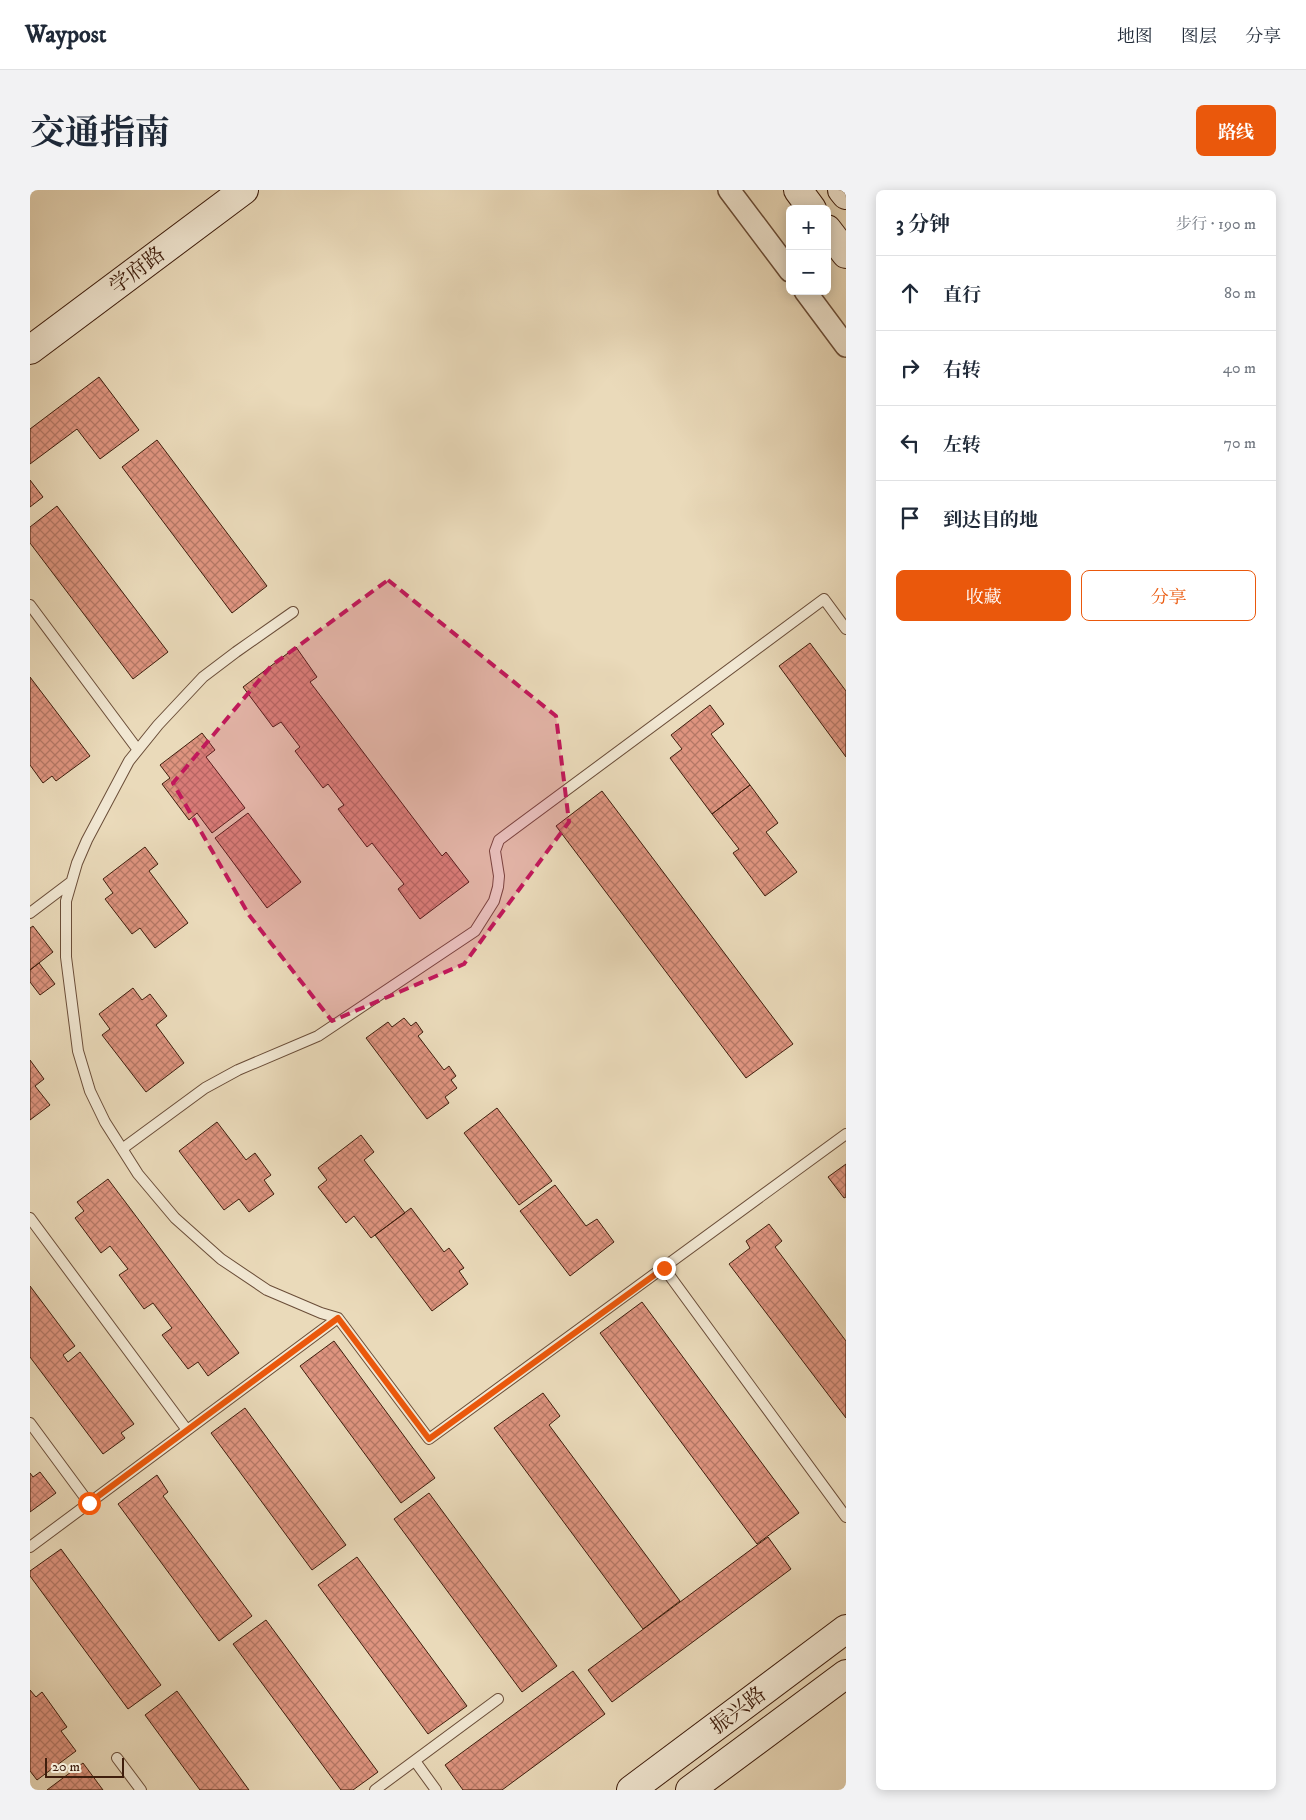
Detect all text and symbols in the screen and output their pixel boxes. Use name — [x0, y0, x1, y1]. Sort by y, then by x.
text: Waypost — [25, 20, 106, 50]
text: 地图 — [1117, 26, 1153, 48]
text: 图层 — [1181, 26, 1217, 48]
text: 分享 — [1245, 26, 1281, 48]
button: 路线 — [1196, 105, 1276, 156]
text: 交通指南 — [30, 112, 170, 156]
map controls — [786, 205, 831, 295]
button: + — [786, 205, 831, 250]
text: 3 分钟 — [896, 212, 950, 238]
text: 步行 · 190 m — [1175, 214, 1256, 234]
street label: 学府路 — [105, 241, 171, 300]
button: − — [786, 250, 831, 295]
icon: ahead — [896, 279, 924, 307]
text: 80 m — [1224, 283, 1256, 303]
text: 直行 — [943, 284, 981, 307]
icon: right — [896, 354, 924, 382]
text: 40 m — [1223, 358, 1256, 378]
text: 右转 — [943, 359, 981, 382]
icon: left — [896, 429, 924, 457]
text: 70 m — [1224, 433, 1256, 453]
text: 左转 — [943, 434, 981, 457]
icon: arrive — [896, 504, 924, 532]
text: 到达目的地 — [943, 509, 1038, 532]
button: 收藏 — [896, 570, 1071, 621]
button: 分享 — [1081, 570, 1256, 621]
route end — [653, 1257, 676, 1280]
route start — [78, 1492, 101, 1515]
street label: 振兴路 — [706, 1681, 772, 1740]
scale bar — [45, 1755, 124, 1778]
text: 20 m — [52, 1758, 80, 1776]

